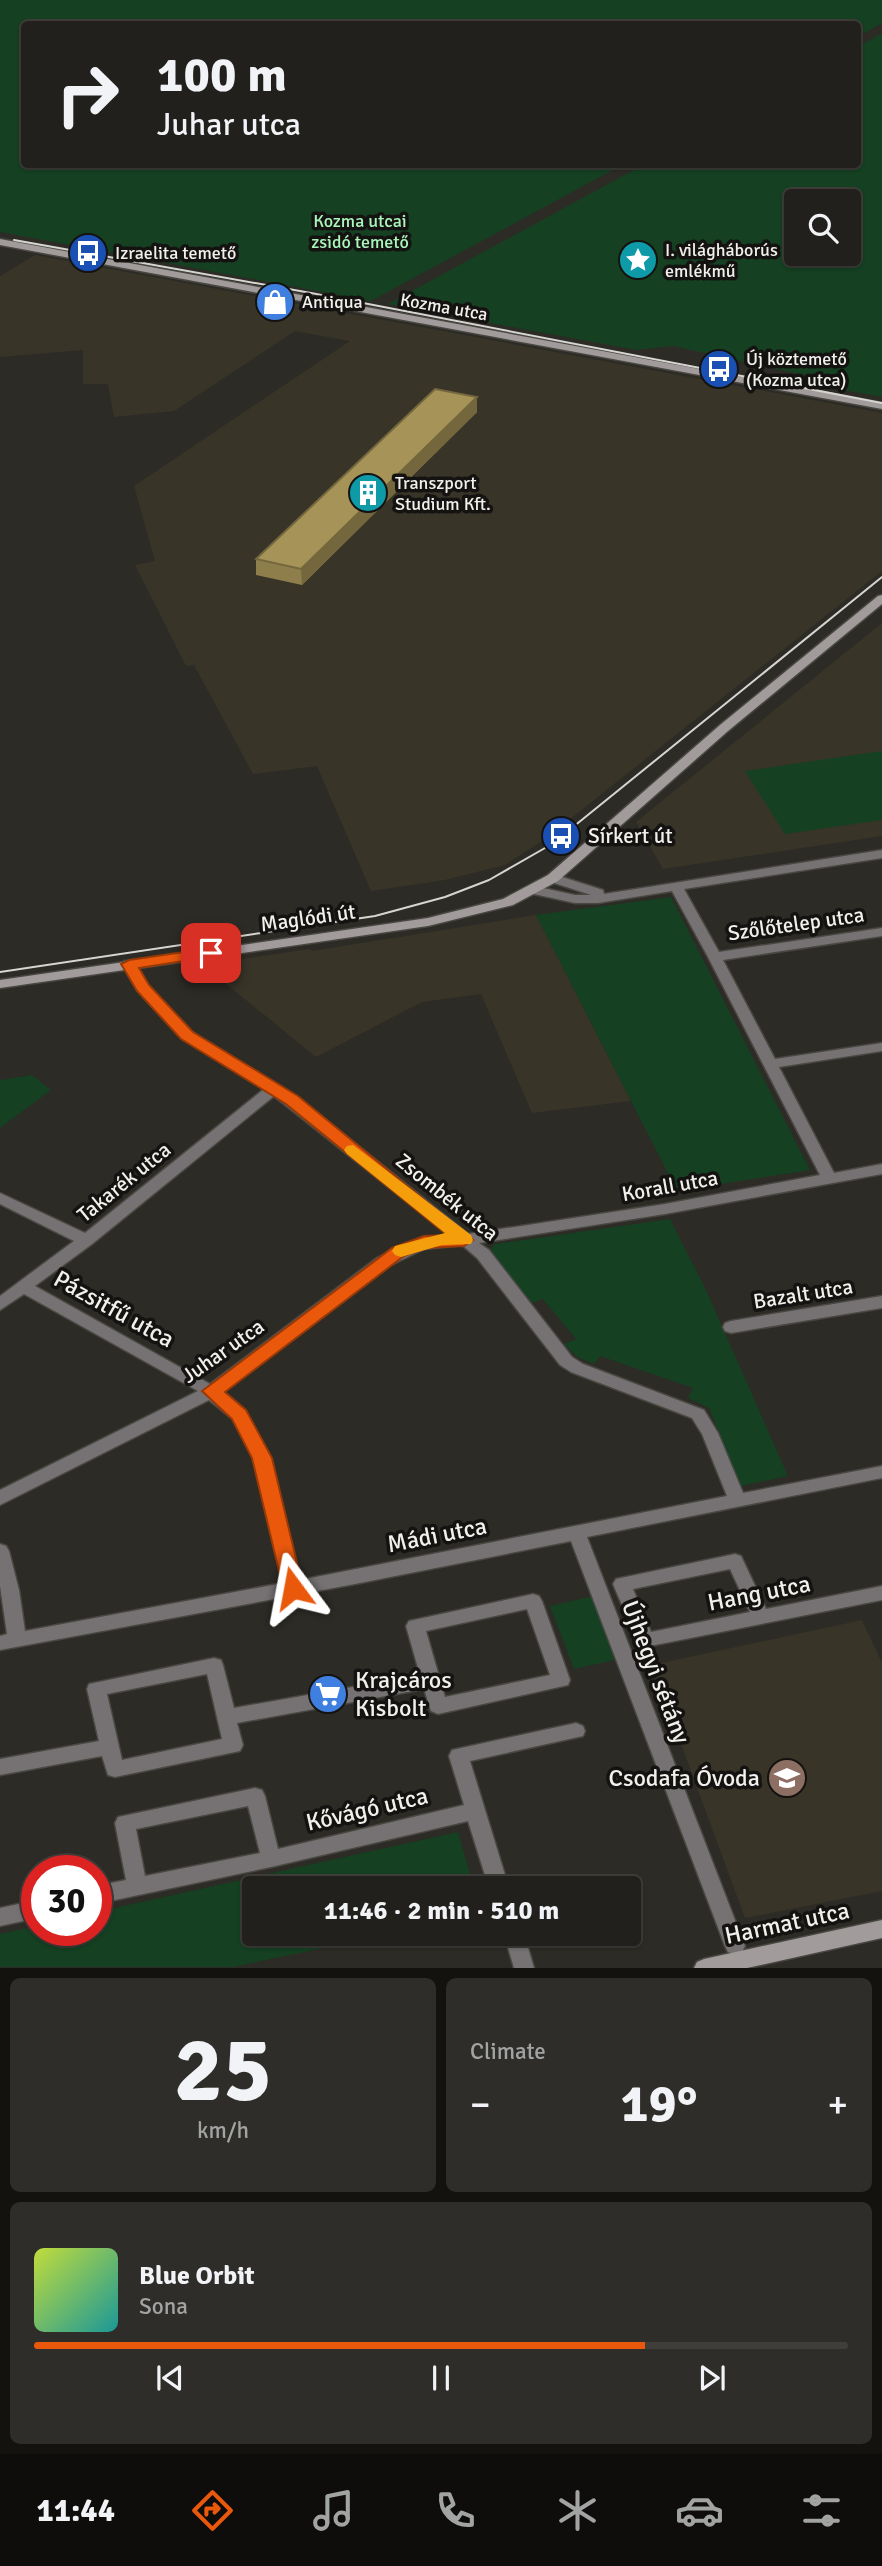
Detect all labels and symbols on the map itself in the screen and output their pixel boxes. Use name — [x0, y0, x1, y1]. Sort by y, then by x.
park label: Kozma utcai zsidó temető — [311, 210, 409, 253]
bus stop icon: Izraelita temető — [67, 232, 109, 274]
place icon: I. világháborús emlékmű — [617, 239, 659, 281]
place label: I. világháborús emlékmű — [665, 239, 778, 282]
place label: Izraelita temető — [115, 242, 236, 264]
shop icon: Antiqua — [254, 281, 296, 323]
street label: Kozma utca — [398, 288, 490, 326]
place label: Antiqua — [302, 291, 363, 313]
bus stop icon: Új köztemető (Kozma utca) — [698, 348, 740, 390]
place label: Új köztemető (Kozma utca) — [746, 348, 847, 391]
building icon: Transzport Studium Kft. — [347, 472, 389, 514]
place label: Transzport Studium Kft. — [395, 472, 491, 515]
bus stop icon: Sírkert út — [540, 815, 582, 857]
place label: Sírkert út — [588, 823, 673, 849]
street label: Maglódi út — [259, 898, 357, 938]
street label: Szőlőtelep utca — [726, 902, 866, 946]
pin — [181, 923, 241, 983]
street label: Takarék utca — [72, 1136, 176, 1228]
street label: Zsombék utca — [390, 1148, 504, 1246]
street label: Korall utca — [620, 1165, 720, 1207]
street label: Pázsitfű utca — [49, 1264, 179, 1354]
street label: Bazalt utca — [751, 1273, 855, 1315]
street label: Juhar utca — [177, 1313, 269, 1389]
street label: Mádi utca — [385, 1511, 489, 1559]
position arrow — [256, 1551, 330, 1625]
street label: Hang utca — [705, 1568, 813, 1618]
street label: Újhegyi sétány — [615, 1596, 697, 1748]
place label: Krajcáros Kisbolt — [355, 1665, 452, 1723]
supermarket icon: Krajcáros Kisbolt — [307, 1673, 349, 1715]
school or university icon: Csodafa Óvoda — [766, 1757, 808, 1799]
place label: Csodafa Óvoda — [608, 1763, 760, 1793]
street label: Kővágó utca — [303, 1780, 431, 1838]
speed limit sign: 30 — [21, 1855, 112, 1946]
street label: Harmat utca — [722, 1895, 852, 1951]

